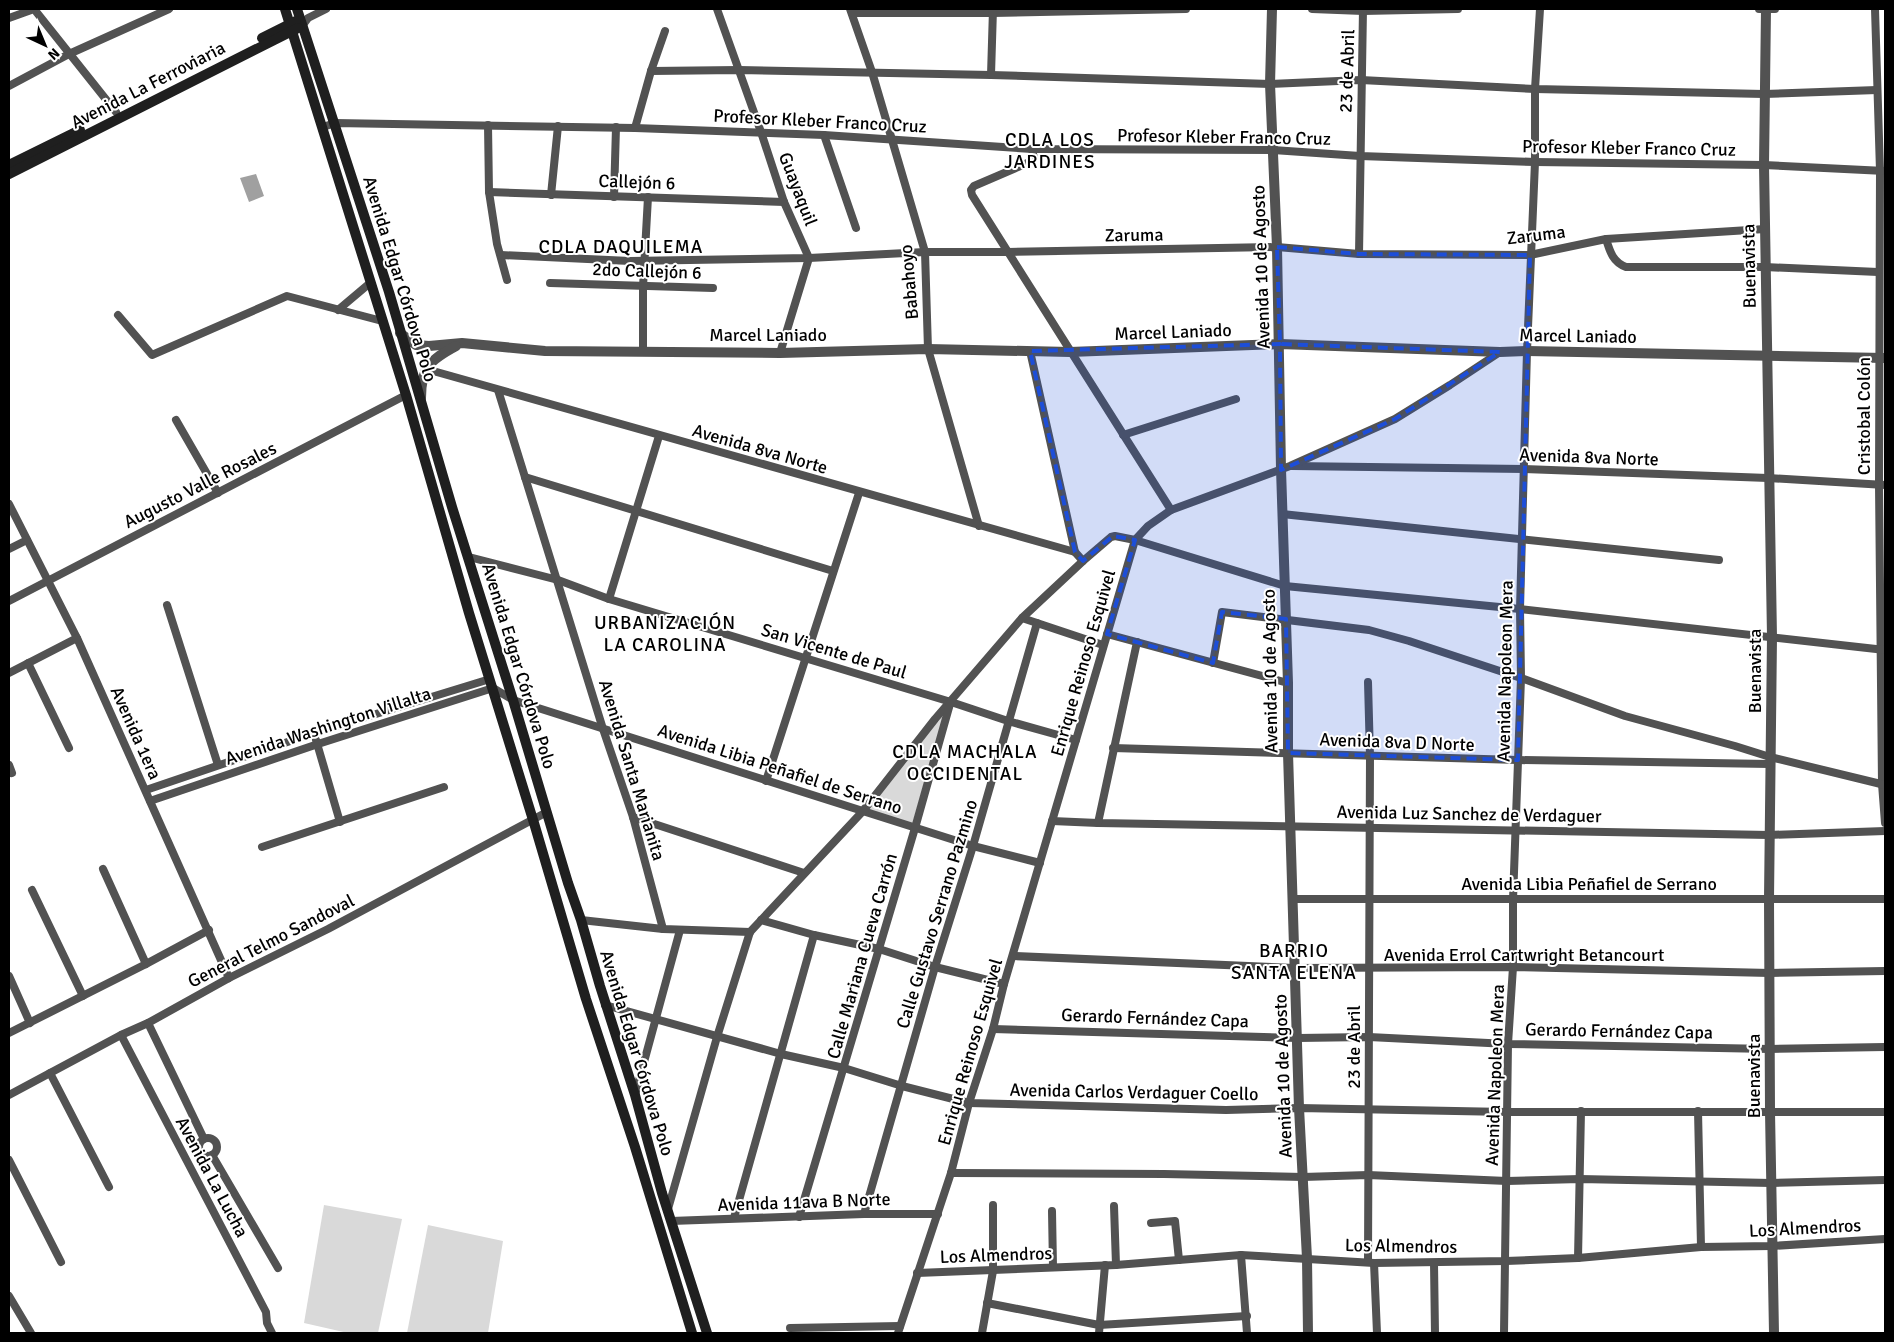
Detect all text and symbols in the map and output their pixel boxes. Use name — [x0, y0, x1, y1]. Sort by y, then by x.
north arrow — [20, 20, 70, 70]
street label: 23 de Abril — [1335, 29, 1359, 113]
street label: Avenida La Ferroviaria — [67, 37, 229, 133]
text: N — [44, 44, 63, 63]
street label: Profesor Kleber Franco Cruz — [713, 104, 927, 138]
street label: Profesor Kleber Franco Cruz — [1117, 124, 1331, 150]
district label: CDLA LOS JARDINES — [1004, 128, 1096, 174]
street label: Profesor Kleber Franco Cruz — [1522, 135, 1736, 161]
street label: Guayaquil — [774, 149, 822, 229]
street label: Callejón 6 — [598, 170, 676, 194]
street label: Avenida Edgar Córdova Polo — [358, 174, 442, 384]
street label: Avenida 10 de Agosto — [1247, 185, 1275, 349]
street label: Zaruma — [1505, 220, 1567, 250]
street label: Zaruma — [1104, 223, 1164, 247]
street label: Buenavista — [1737, 224, 1761, 308]
district label: CDLA DAQUILEMA — [539, 235, 703, 259]
street label: Babahoyo — [895, 244, 923, 320]
street label: 2do Callejón 6 — [592, 258, 702, 284]
street label: Marcel Laniado — [1114, 319, 1232, 345]
street label: Marcel Laniado — [709, 324, 827, 346]
street label: Marcel Laniado — [1519, 324, 1637, 348]
street label: Cristobal Colón — [1853, 357, 1875, 475]
street label: Avenida 8va Norte — [690, 419, 830, 479]
street label: Augusto Valle Rosales — [120, 437, 280, 533]
street label: Avenida 8va Norte — [1519, 444, 1659, 470]
street label: Avenida Edgar Córdova Polo — [477, 561, 561, 771]
street label: Enrique Reinoso Esquivel — [1046, 567, 1120, 759]
street label: Avenida Napoleon Mera — [1492, 580, 1518, 762]
street label: Avenida 10 de Agosto — [1258, 589, 1282, 753]
district label: URBANIZACIÓN LA CAROLINA — [594, 611, 736, 657]
street label: San Vicente de Paul — [759, 618, 909, 684]
street label: Buenavista — [1744, 629, 1766, 713]
street label: Avenida Santa Marianita — [594, 677, 670, 863]
street label: Avenida Washington Villalta — [222, 682, 434, 770]
street label: Avenida 1era — [106, 683, 166, 783]
street label: Avenida Libia Peñafiel de Serrano — [655, 719, 905, 819]
street label: Avenida 8va D Norte — [1319, 728, 1475, 756]
district label: CDLA MACHALA OCCIDENTAL — [892, 740, 1038, 786]
street label: Calle Gustavo Serrano Pazmino — [892, 797, 982, 1031]
street label: Avenida Luz Sanchez de Verdaguer — [1336, 801, 1602, 827]
street label: Calle Mariana Cueva Carrón — [822, 851, 902, 1061]
street label: Avenida Libia Peñafiel de Serrano — [1461, 873, 1717, 895]
street label: General Telmo Sandoval — [184, 889, 358, 993]
district label: BARRIO SANTA ELENA — [1231, 939, 1357, 985]
street label: Avenida Errol Cartwright Betancourt — [1384, 944, 1664, 966]
street label: Avenida Edgar Córdova Polo — [595, 948, 679, 1158]
street label: Enrique Reinoso Esquivel — [933, 956, 1007, 1148]
street label: Avenida Napoleon Mera — [1481, 984, 1509, 1166]
street label: Avenida 10 de Agosto — [1269, 994, 1297, 1158]
street label: Gerardo Fernández Capa — [1061, 1004, 1249, 1032]
street label: 23 de Abril — [1343, 1005, 1365, 1089]
street label: Gerardo Fernández Capa — [1525, 1018, 1713, 1044]
street label: Buenavista — [1743, 1034, 1765, 1118]
street label: Avenida Carlos Verdaguer Coello — [1009, 1079, 1259, 1105]
street label: Avenida La Lucha — [171, 1113, 253, 1241]
street label: Avenida 11ava B Norte — [717, 1188, 891, 1216]
street label: Los Almendros — [1748, 1214, 1862, 1242]
street label: Los Almendros — [1345, 1234, 1458, 1258]
street label: Los Almendros — [939, 1242, 1053, 1268]

